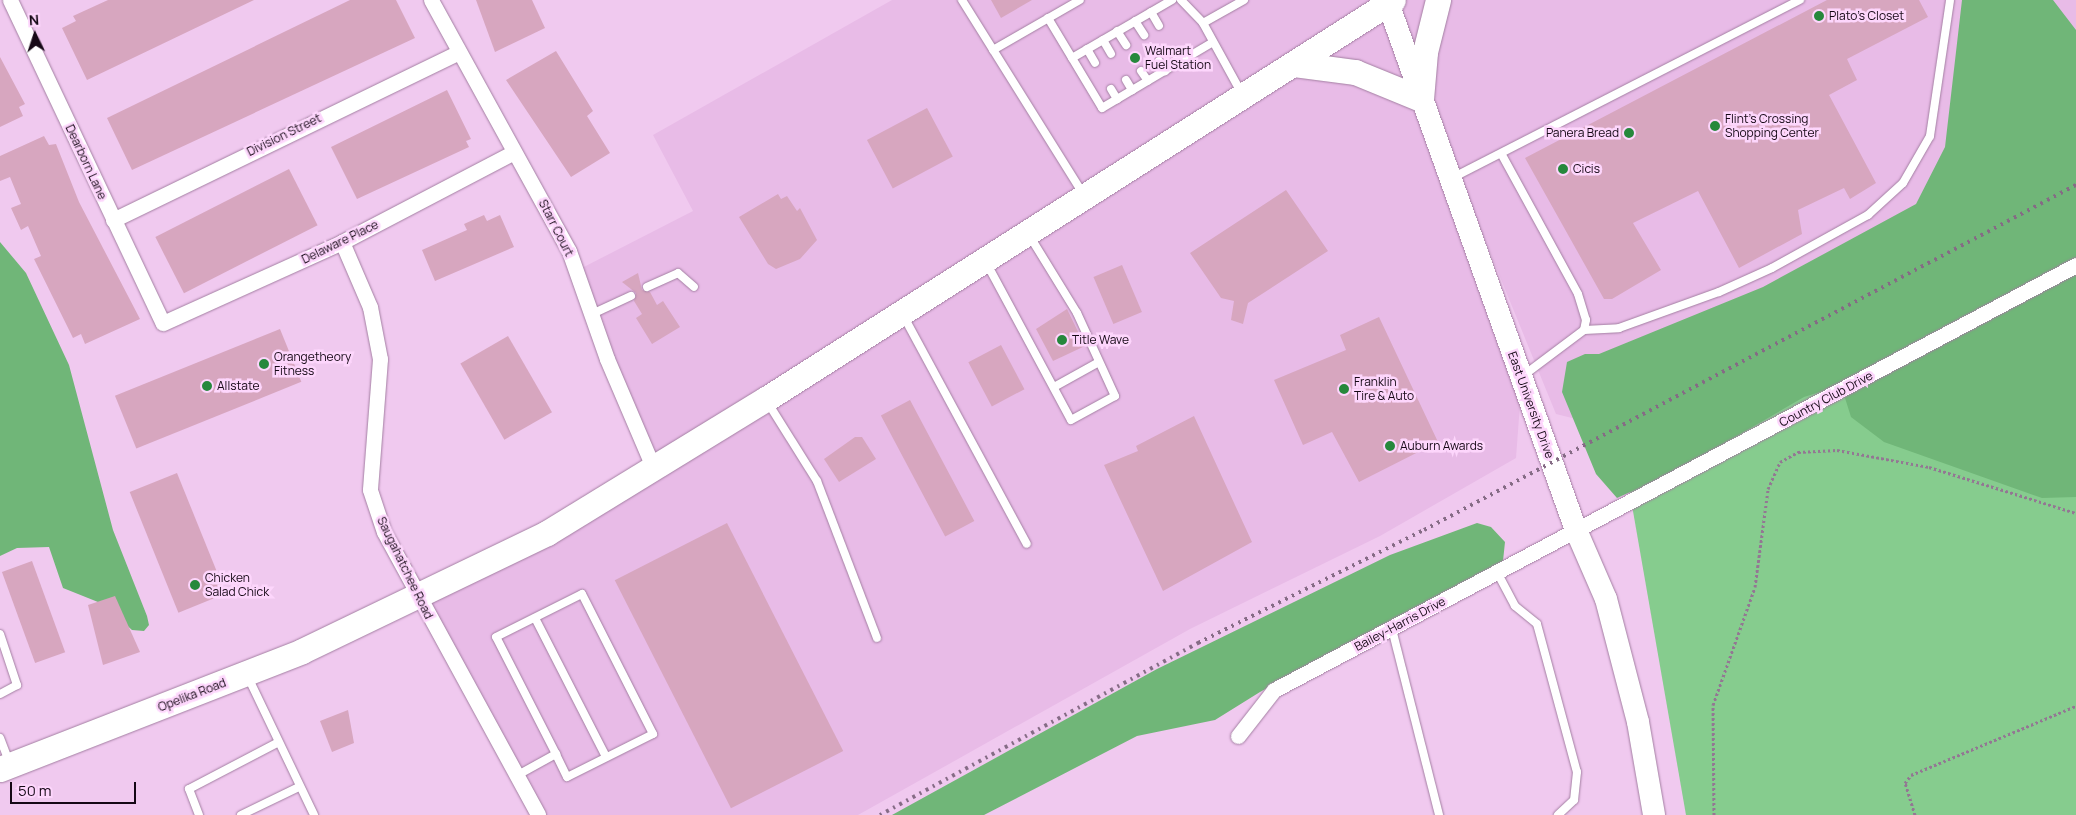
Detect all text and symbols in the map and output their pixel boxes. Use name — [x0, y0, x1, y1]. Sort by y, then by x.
place label: Plato's Closet — [1829, 9, 1904, 23]
north arrow — [10, 10, 60, 60]
text: N — [28, 10, 40, 29]
marker: Plato's Closet — [1813, 10, 1825, 22]
place label: Walmart Fuel Station — [1145, 44, 1211, 72]
marker: Walmart Fuel Station — [1129, 52, 1141, 64]
street label: Division Street — [245, 111, 323, 159]
place label: Flint's Crossing Shopping Center — [1725, 112, 1819, 140]
marker: Flint's Crossing Shopping Center — [1709, 120, 1721, 132]
street label: Dearborn Lane — [62, 122, 110, 202]
place label: Panera Bread — [1546, 126, 1619, 140]
marker: Panera Bread — [1623, 127, 1635, 139]
place label: Cicis — [1573, 162, 1600, 176]
marker: Cicis — [1557, 163, 1569, 175]
street label: Starr Court — [536, 197, 576, 259]
street label: Delaware Place — [299, 217, 381, 267]
place label: Title Wave — [1072, 333, 1129, 347]
marker: Title Wave — [1056, 334, 1068, 346]
place label: Orangetheory Fitness — [274, 350, 351, 378]
street label: East University Drive — [1505, 350, 1557, 460]
marker: Orangetheory Fitness — [258, 358, 270, 370]
street label: Country Club Drive — [1777, 368, 1875, 430]
place label: Franklin Tire & Auto — [1354, 375, 1414, 403]
place label: Allstate — [217, 379, 260, 393]
marker: Allstate — [201, 380, 213, 392]
marker: Franklin Tire & Auto — [1338, 383, 1350, 395]
place label: Auburn Awards — [1400, 439, 1483, 453]
marker: Auburn Awards — [1384, 440, 1396, 452]
street label: Saugahatchee Road — [374, 515, 436, 621]
place label: Chicken Salad Chick — [205, 571, 269, 599]
marker: Chicken Salad Chick — [189, 579, 201, 591]
street label: Bailey-Harris Drive — [1352, 594, 1448, 654]
street label: Opelika Road — [156, 675, 228, 715]
scale bar — [12, 772, 139, 804]
text: 50 m — [18, 780, 52, 801]

